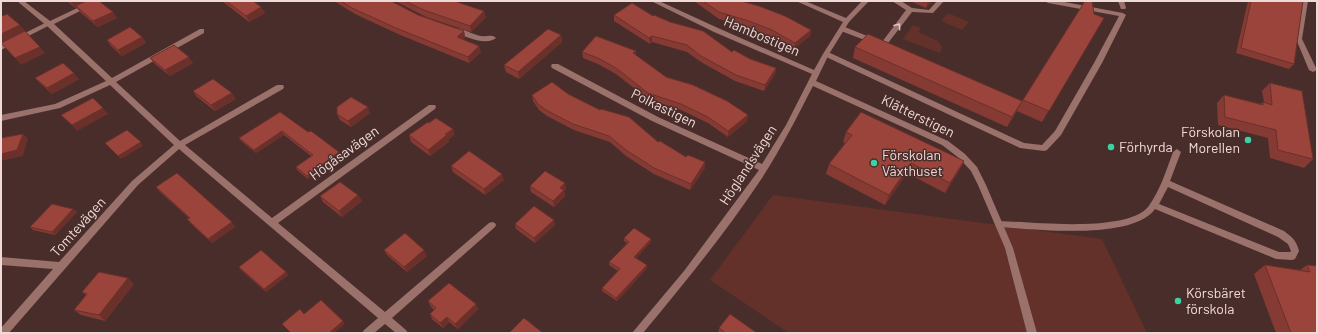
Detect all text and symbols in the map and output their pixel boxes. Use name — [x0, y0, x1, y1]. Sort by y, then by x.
street label: Hambostigen — [722, 12, 803, 59]
one-way arrow — [893, 23, 900, 30]
street label: Polkastigen — [629, 84, 700, 131]
street label: Klätterstigen — [879, 91, 958, 141]
street label: Höglandsvägen — [715, 121, 780, 208]
street label: Högåsavägen — [306, 122, 382, 183]
place label: Förskolan Morellen — [1181, 123, 1240, 156]
marker: Förskolan Morellen — [1243, 135, 1253, 145]
place label: Förhyrda — [1119, 138, 1173, 155]
marker: Förhyrda — [1106, 142, 1116, 152]
place label: Förskolan Växthuset — [882, 146, 943, 179]
marker: Förskolan Växthuset — [869, 158, 879, 168]
street label: Tomtevägen — [46, 193, 109, 260]
place label: Körsbäret förskola — [1186, 284, 1246, 317]
marker: Körsbäret förskola — [1173, 296, 1183, 306]

